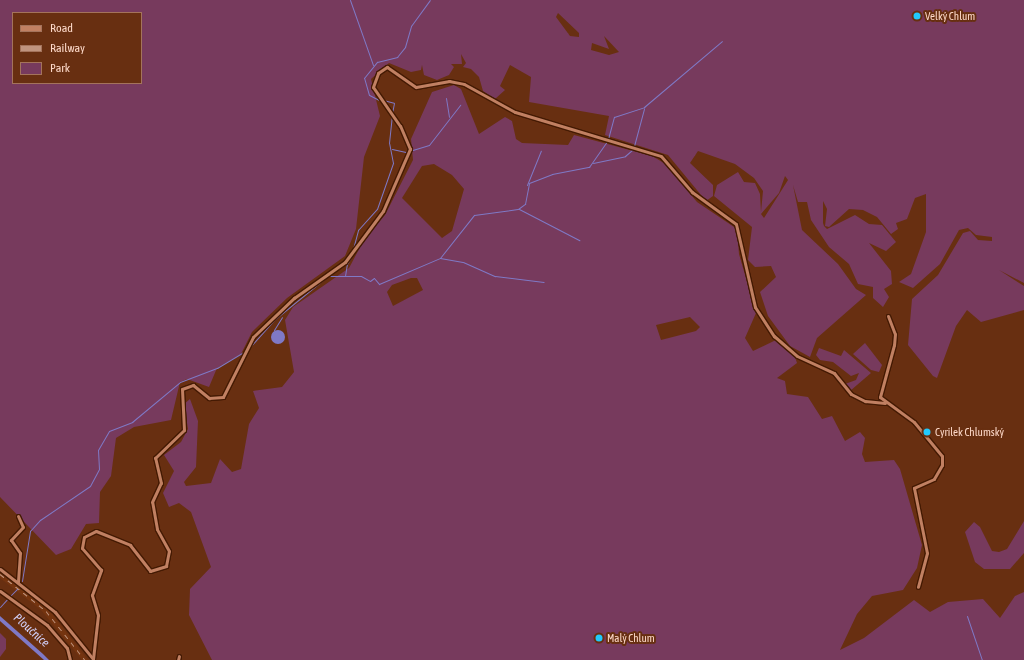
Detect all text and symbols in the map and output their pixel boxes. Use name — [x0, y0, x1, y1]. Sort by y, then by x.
place label: Velký Chlum — [925, 9, 975, 23]
marker: Velký Chlum — [912, 11, 922, 21]
legend — [12, 12, 142, 84]
text: Road — [50, 21, 73, 35]
text: Railway — [50, 41, 85, 55]
text: Park — [50, 61, 70, 75]
place label: Cyrilek Chlumský — [935, 425, 1004, 439]
marker: Cyrilek Chlumský — [922, 427, 932, 437]
water label: Ploučnice — [10, 611, 52, 651]
place label: Malý Chlum — [607, 631, 655, 645]
marker: Malý Chlum — [594, 633, 604, 643]

